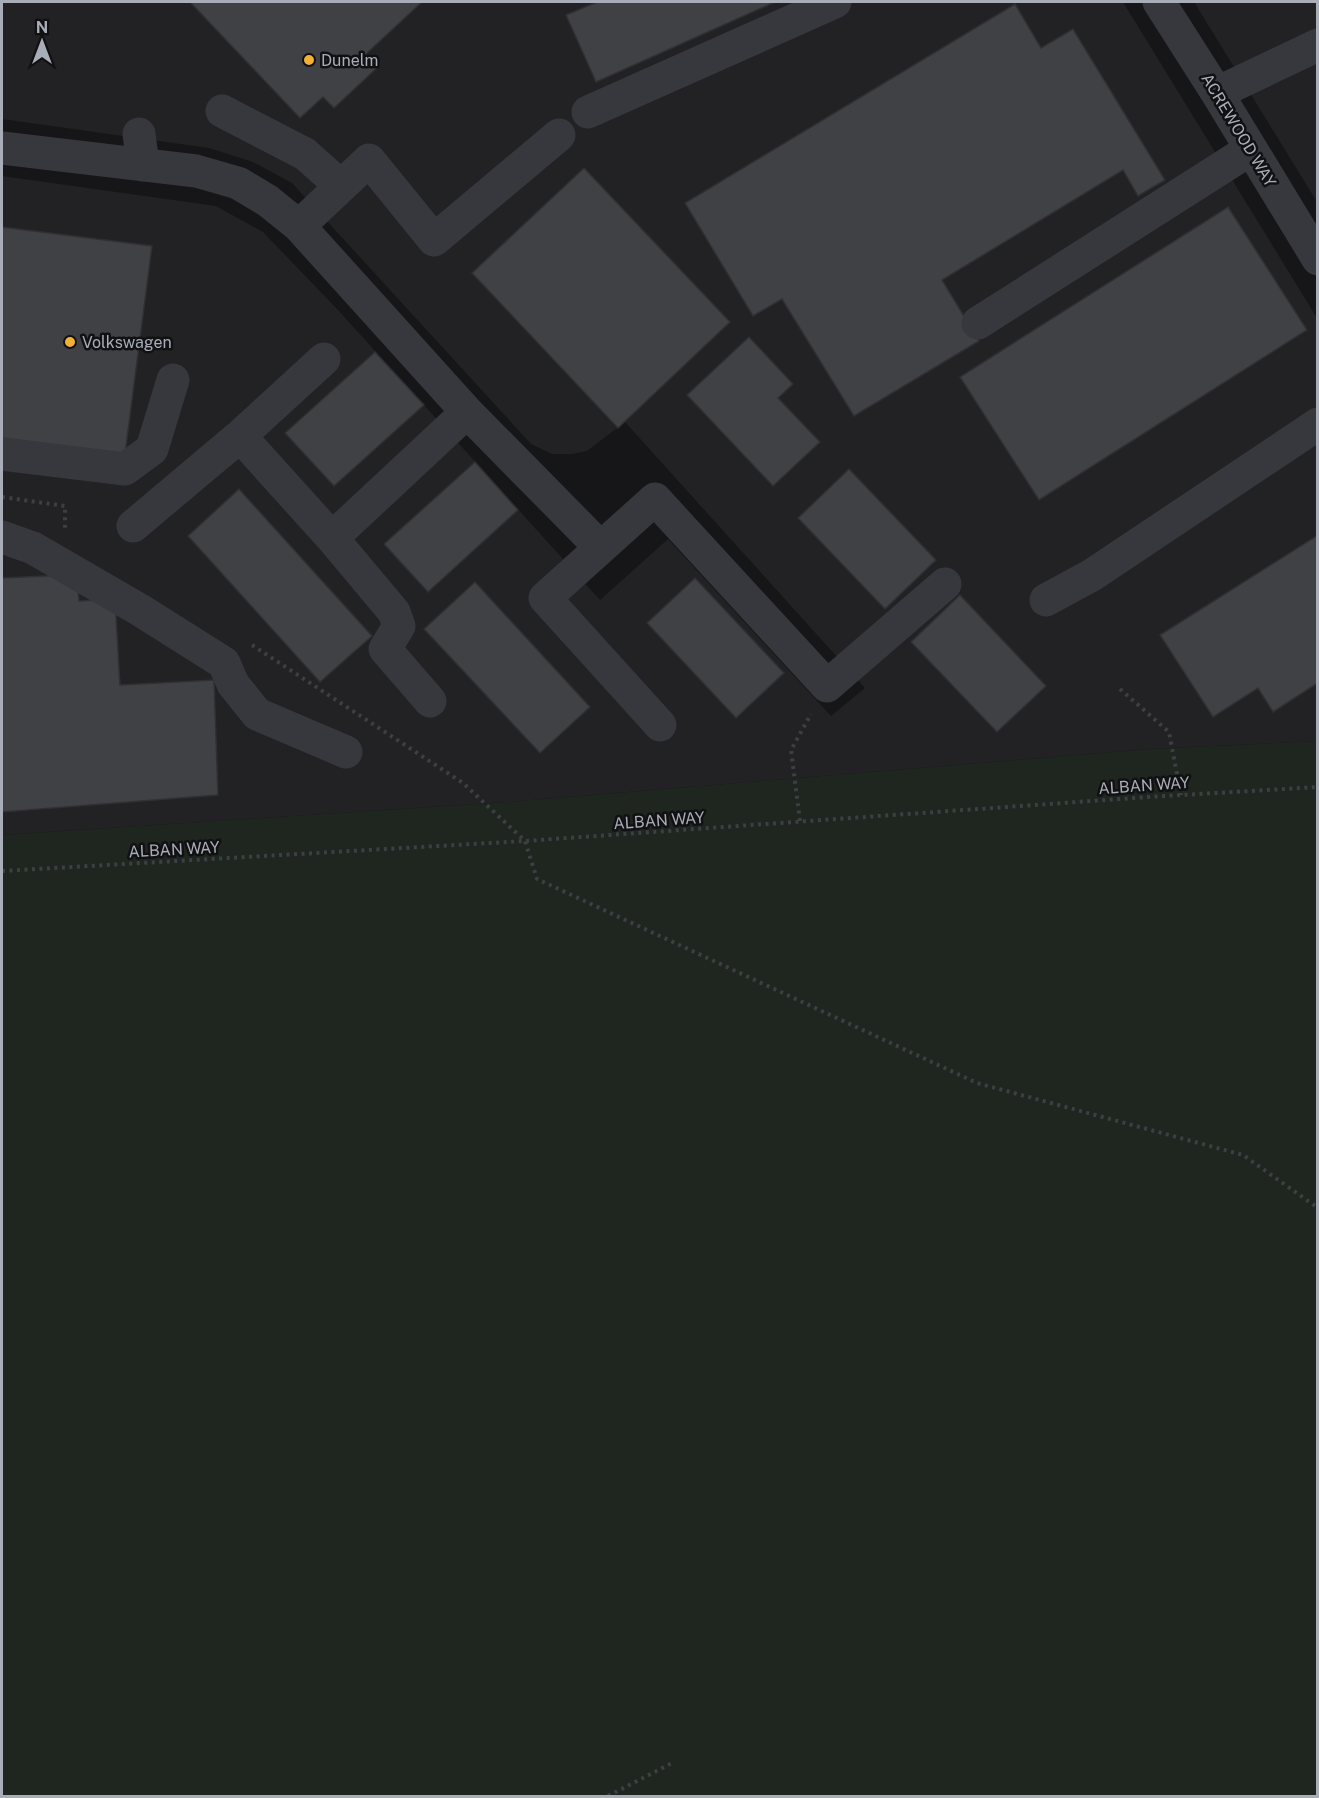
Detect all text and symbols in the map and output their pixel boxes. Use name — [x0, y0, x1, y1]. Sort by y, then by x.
north arrow — [12, 12, 72, 72]
text: N — [36, 18, 48, 37]
place label: Dunelm — [321, 51, 378, 70]
marker: Dunelm — [302, 53, 316, 67]
street label: ACREWOOD WAY — [1197, 70, 1280, 191]
place label: Volkswagen — [82, 333, 172, 352]
marker: Volkswagen — [63, 335, 77, 349]
street label: ALBAN WAY — [1098, 773, 1191, 798]
street label: ALBAN WAY — [613, 808, 706, 833]
street label: ALBAN WAY — [128, 838, 220, 861]

